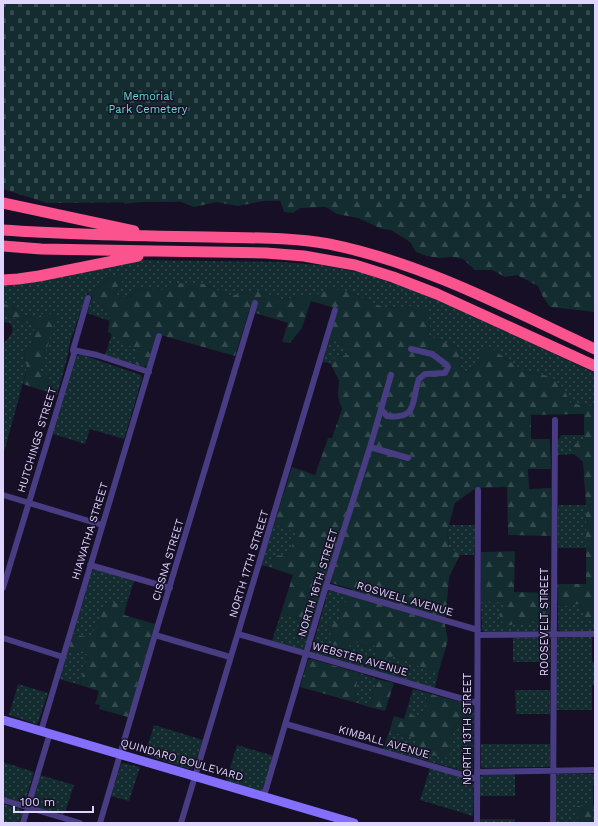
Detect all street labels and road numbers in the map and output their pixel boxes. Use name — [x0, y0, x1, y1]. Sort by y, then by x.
street label: HUTCHINGS STREET — [15, 385, 59, 494]
street label: HIAWATHA STREET — [69, 480, 111, 581]
street label: NORTH 17TH STREET — [226, 508, 272, 619]
street label: CISSNA STREET — [149, 517, 187, 603]
street label: NORTH 16TH STREET — [295, 527, 341, 639]
street label: ROOSEVELT STREET — [538, 567, 551, 676]
street label: ROSWELL AVENUE — [355, 579, 455, 619]
street label: WEBSTER AVENUE — [310, 639, 410, 679]
street label: NORTH 13TH STREET — [461, 673, 474, 785]
street label: KIMBALL AVENUE — [337, 723, 431, 761]
street label: QUINDARO BOULEVARD — [119, 736, 245, 784]

